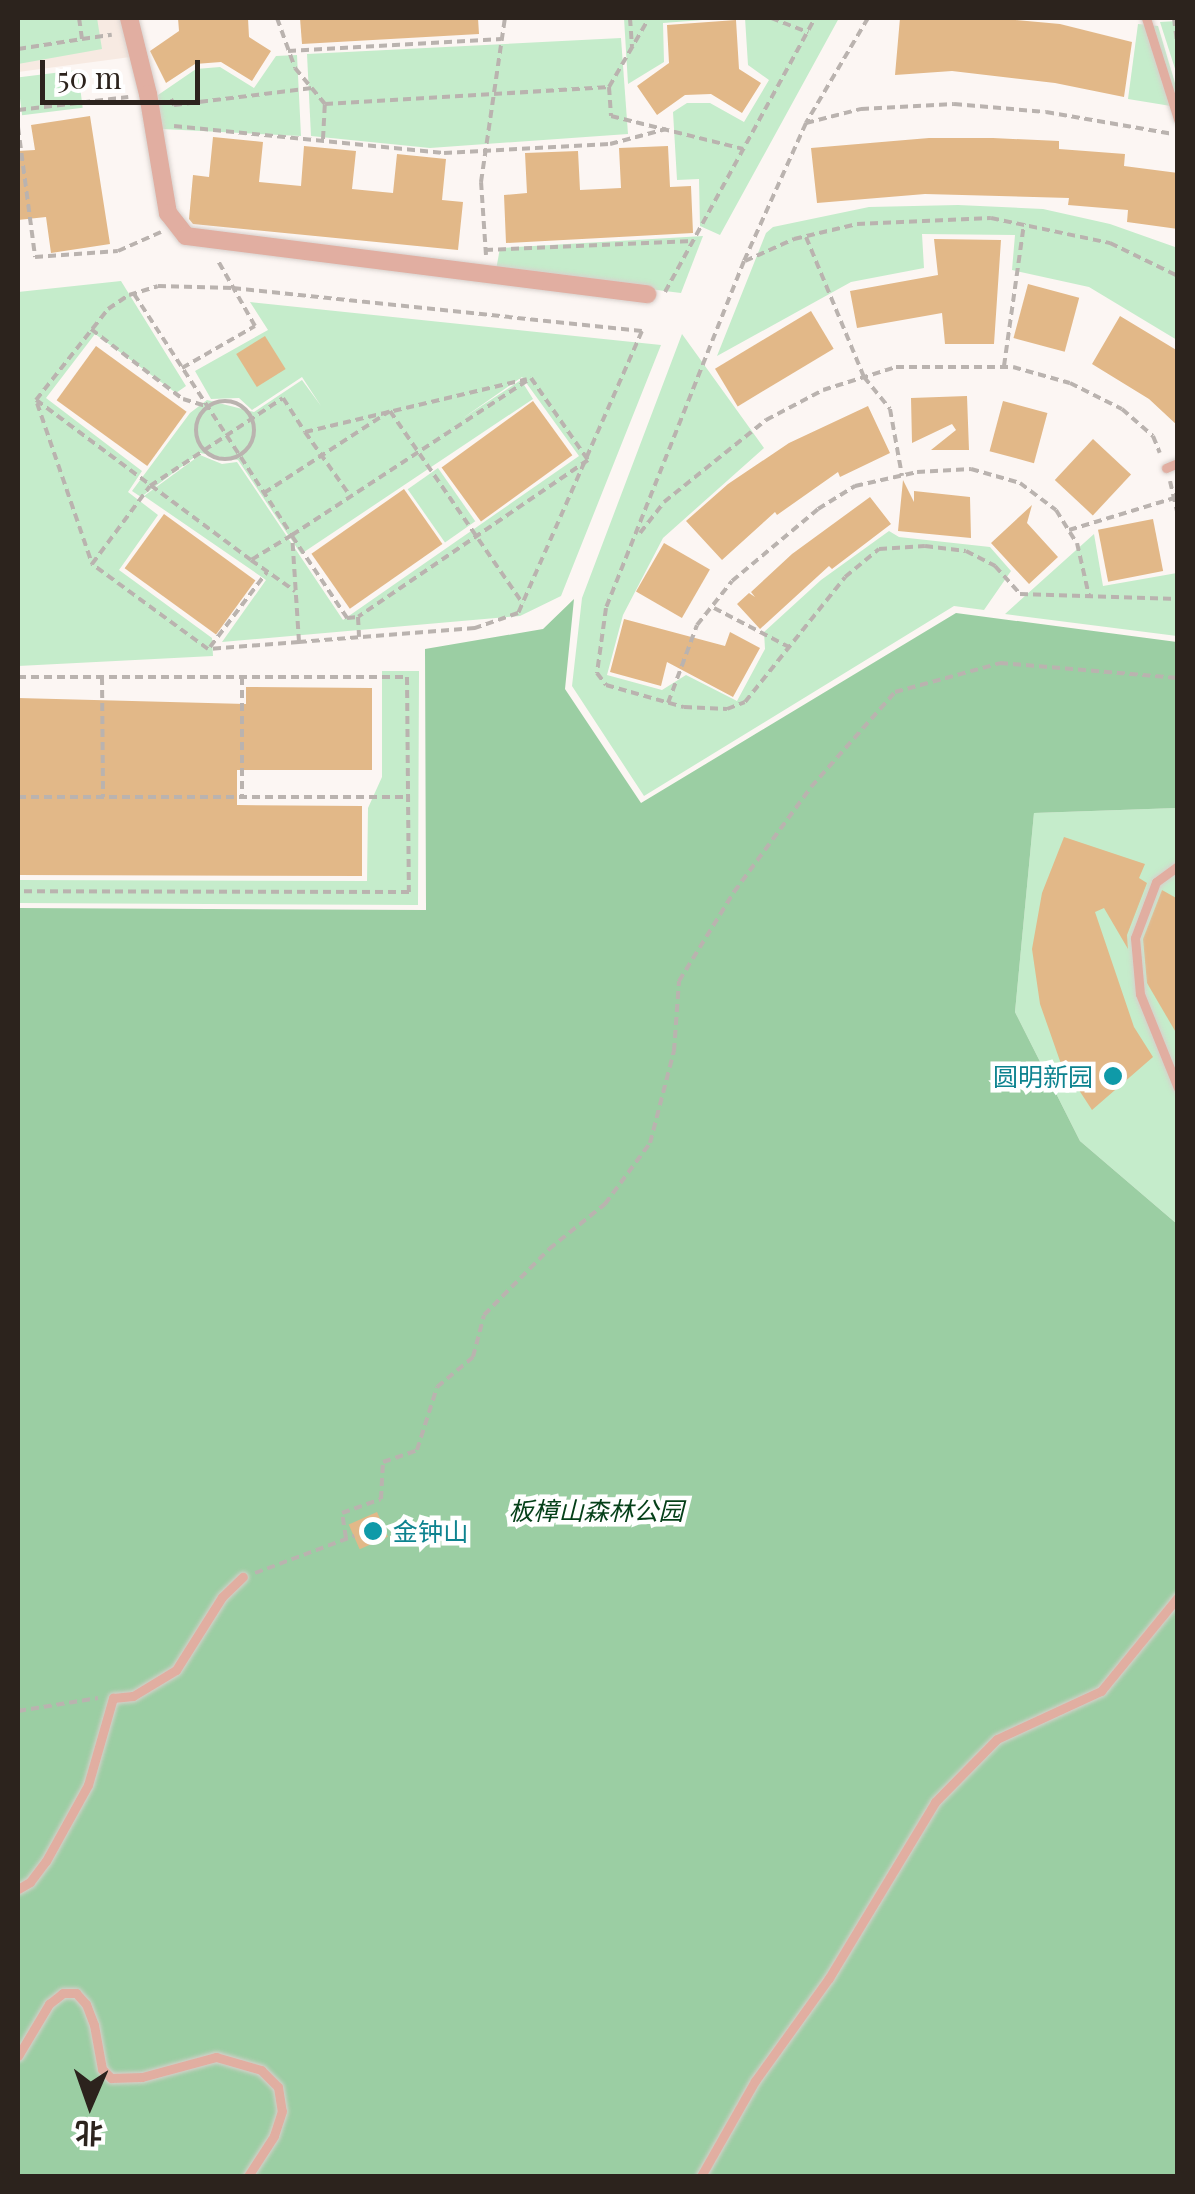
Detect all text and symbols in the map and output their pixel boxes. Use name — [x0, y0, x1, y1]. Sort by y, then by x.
scale bar — [45, 40, 205, 102]
text: 50 m — [57, 57, 122, 97]
place label: 圆明新园 — [993, 1061, 1093, 1091]
marker: 圆明新园 — [1102, 1065, 1124, 1087]
park label: 板樟山森林公园 — [509, 1495, 683, 1525]
place label: 金钟山 — [393, 1516, 468, 1546]
marker: 金钟山 — [362, 1520, 384, 1542]
north arrow — [40, 2054, 140, 2154]
text: 北 — [74, 2116, 104, 2153]

